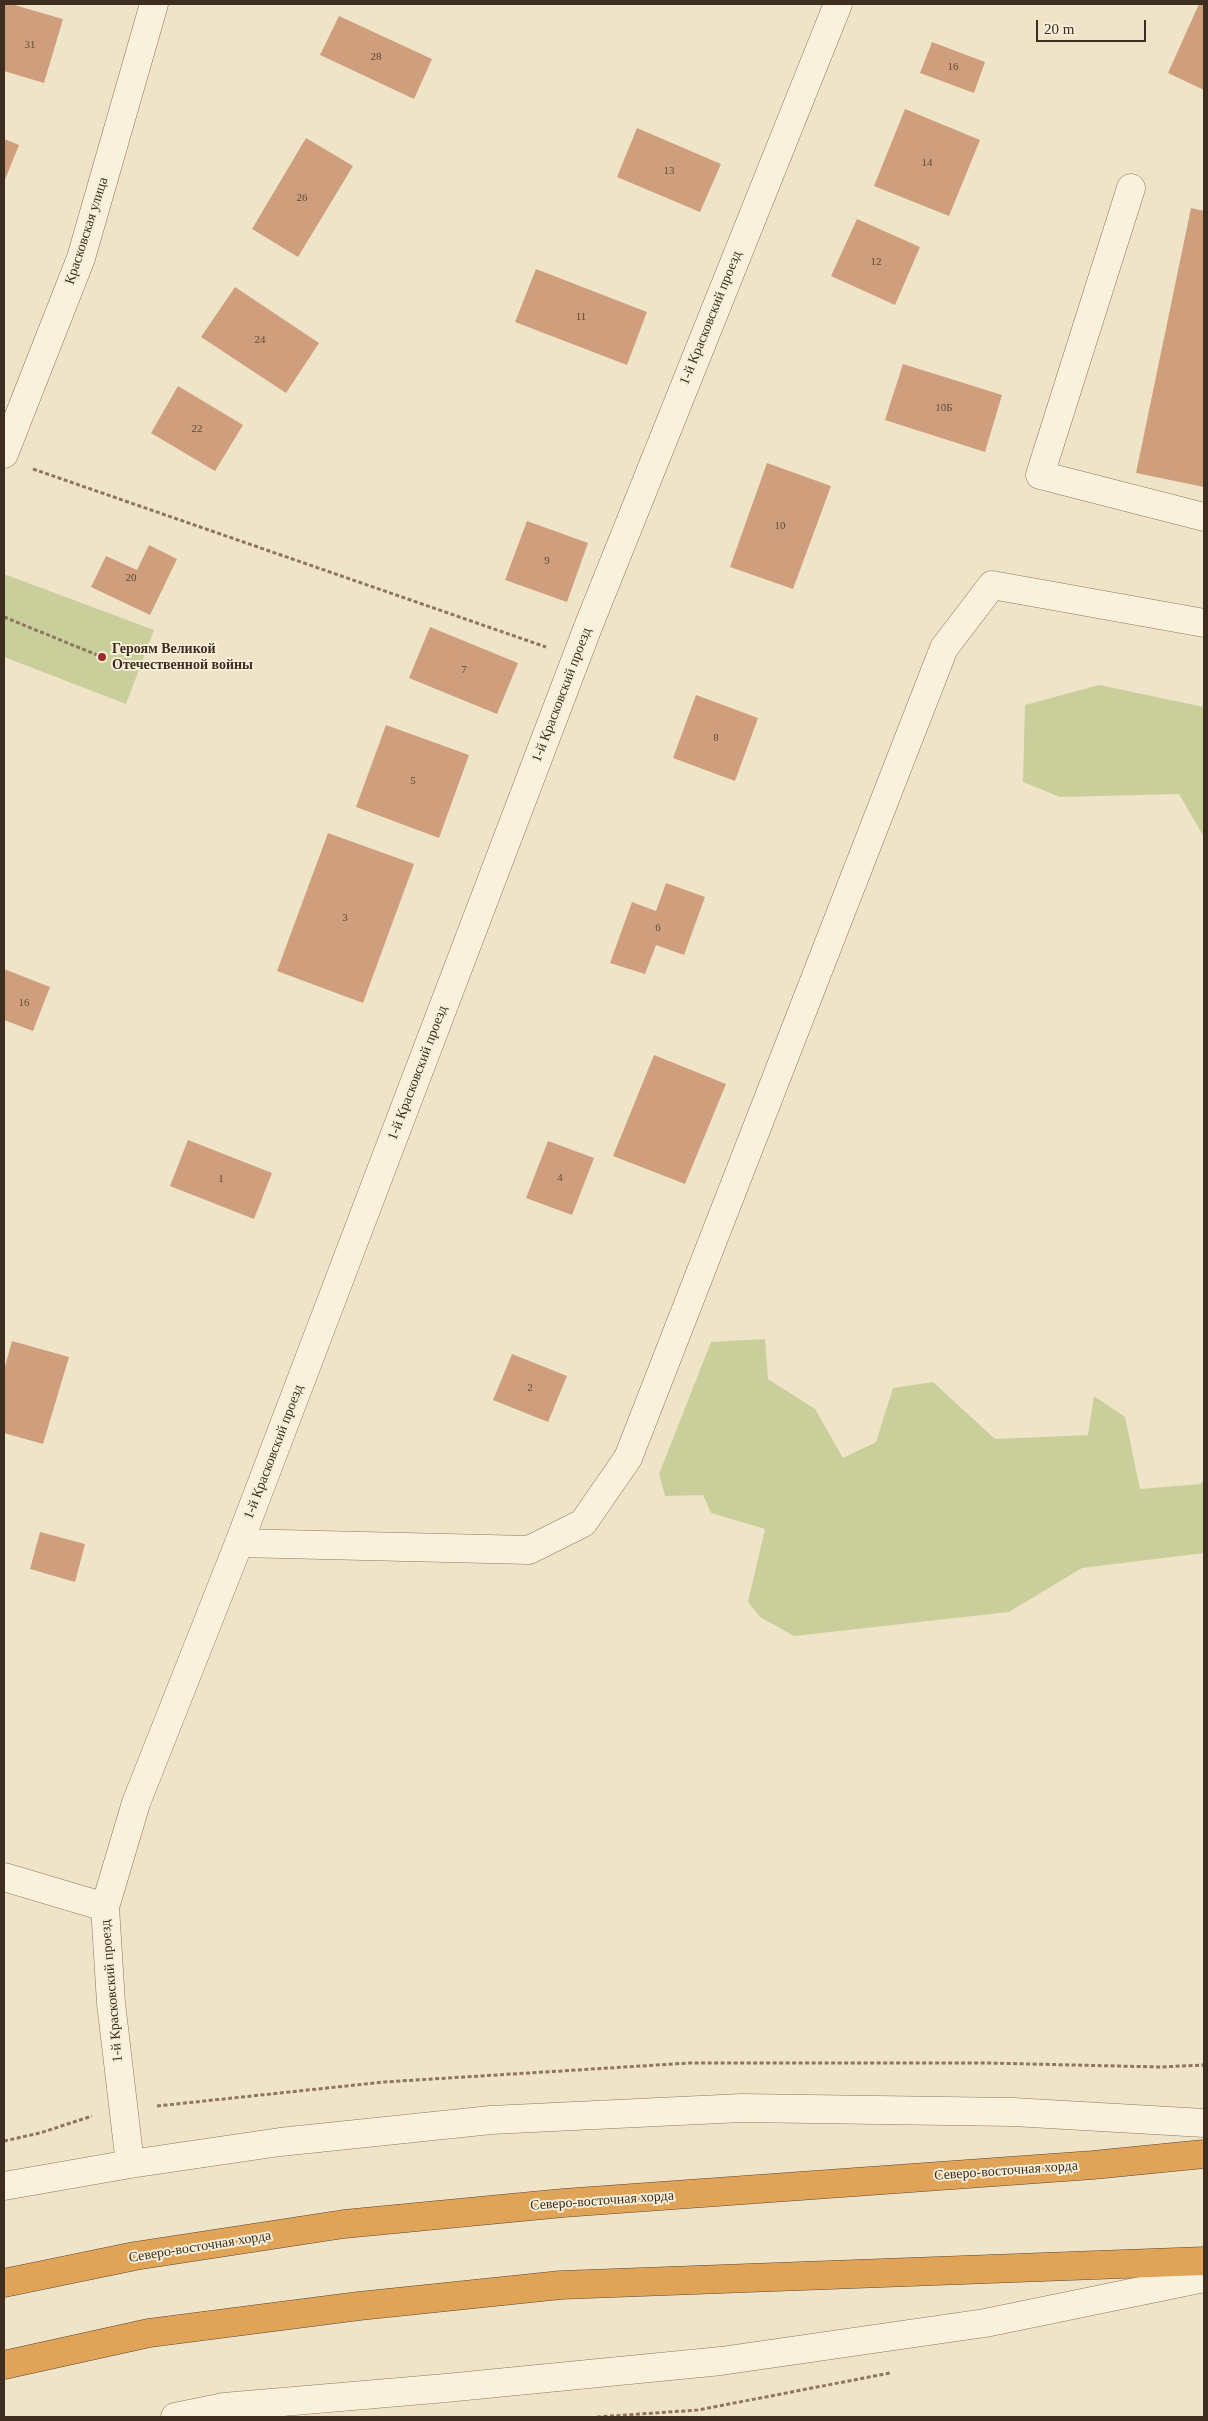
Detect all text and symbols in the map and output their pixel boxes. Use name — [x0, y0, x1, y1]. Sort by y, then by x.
scale bar — [1038, 10, 1148, 42]
text: 20 m — [1044, 21, 1074, 37]
house number: 31 — [24, 38, 36, 52]
house number: 28 — [371, 50, 382, 64]
house number: 16 — [948, 60, 958, 74]
house number: 14 — [922, 156, 932, 170]
house number: 13 — [664, 164, 674, 178]
street label: Красковская улица — [62, 175, 112, 287]
house number: 26 — [296, 191, 308, 205]
street label: 1-й Красковский проезд — [676, 249, 746, 387]
house number: 12 — [870, 255, 881, 269]
house number: 11 — [576, 310, 586, 324]
house number: 24 — [254, 333, 266, 347]
house number: 10Б — [935, 401, 953, 415]
house number: 22 — [192, 422, 202, 436]
house number: 10 — [774, 519, 786, 533]
house number: 9 — [544, 554, 550, 568]
house number: 20 — [125, 571, 136, 585]
street label: 1-й Красковский проезд — [529, 625, 595, 765]
place label: Героям Великой Отечественной войны — [112, 641, 253, 674]
marker: Героям Великой Отечественной войны — [96, 651, 108, 663]
house number: 7 — [461, 663, 467, 677]
house number: 8 — [713, 731, 719, 745]
house number: 5 — [410, 774, 416, 788]
house number: 3 — [342, 911, 348, 925]
house number: 6 — [655, 921, 661, 935]
house number: 16 — [18, 996, 30, 1010]
street label: 1-й Красковский проезд — [385, 1003, 451, 1143]
house number: 4 — [557, 1171, 563, 1185]
house number: 1 — [218, 1172, 224, 1186]
house number: 2 — [527, 1381, 533, 1395]
street label: 1-й Красковский проезд — [241, 1382, 307, 1522]
street label: 1-й Красковский проезд — [97, 1919, 127, 2063]
street label: Северо-восточная хорда — [934, 2158, 1078, 2184]
street label: Северо-восточная хорда — [530, 2188, 674, 2214]
street label: Северо-восточная хорда — [128, 2227, 272, 2267]

